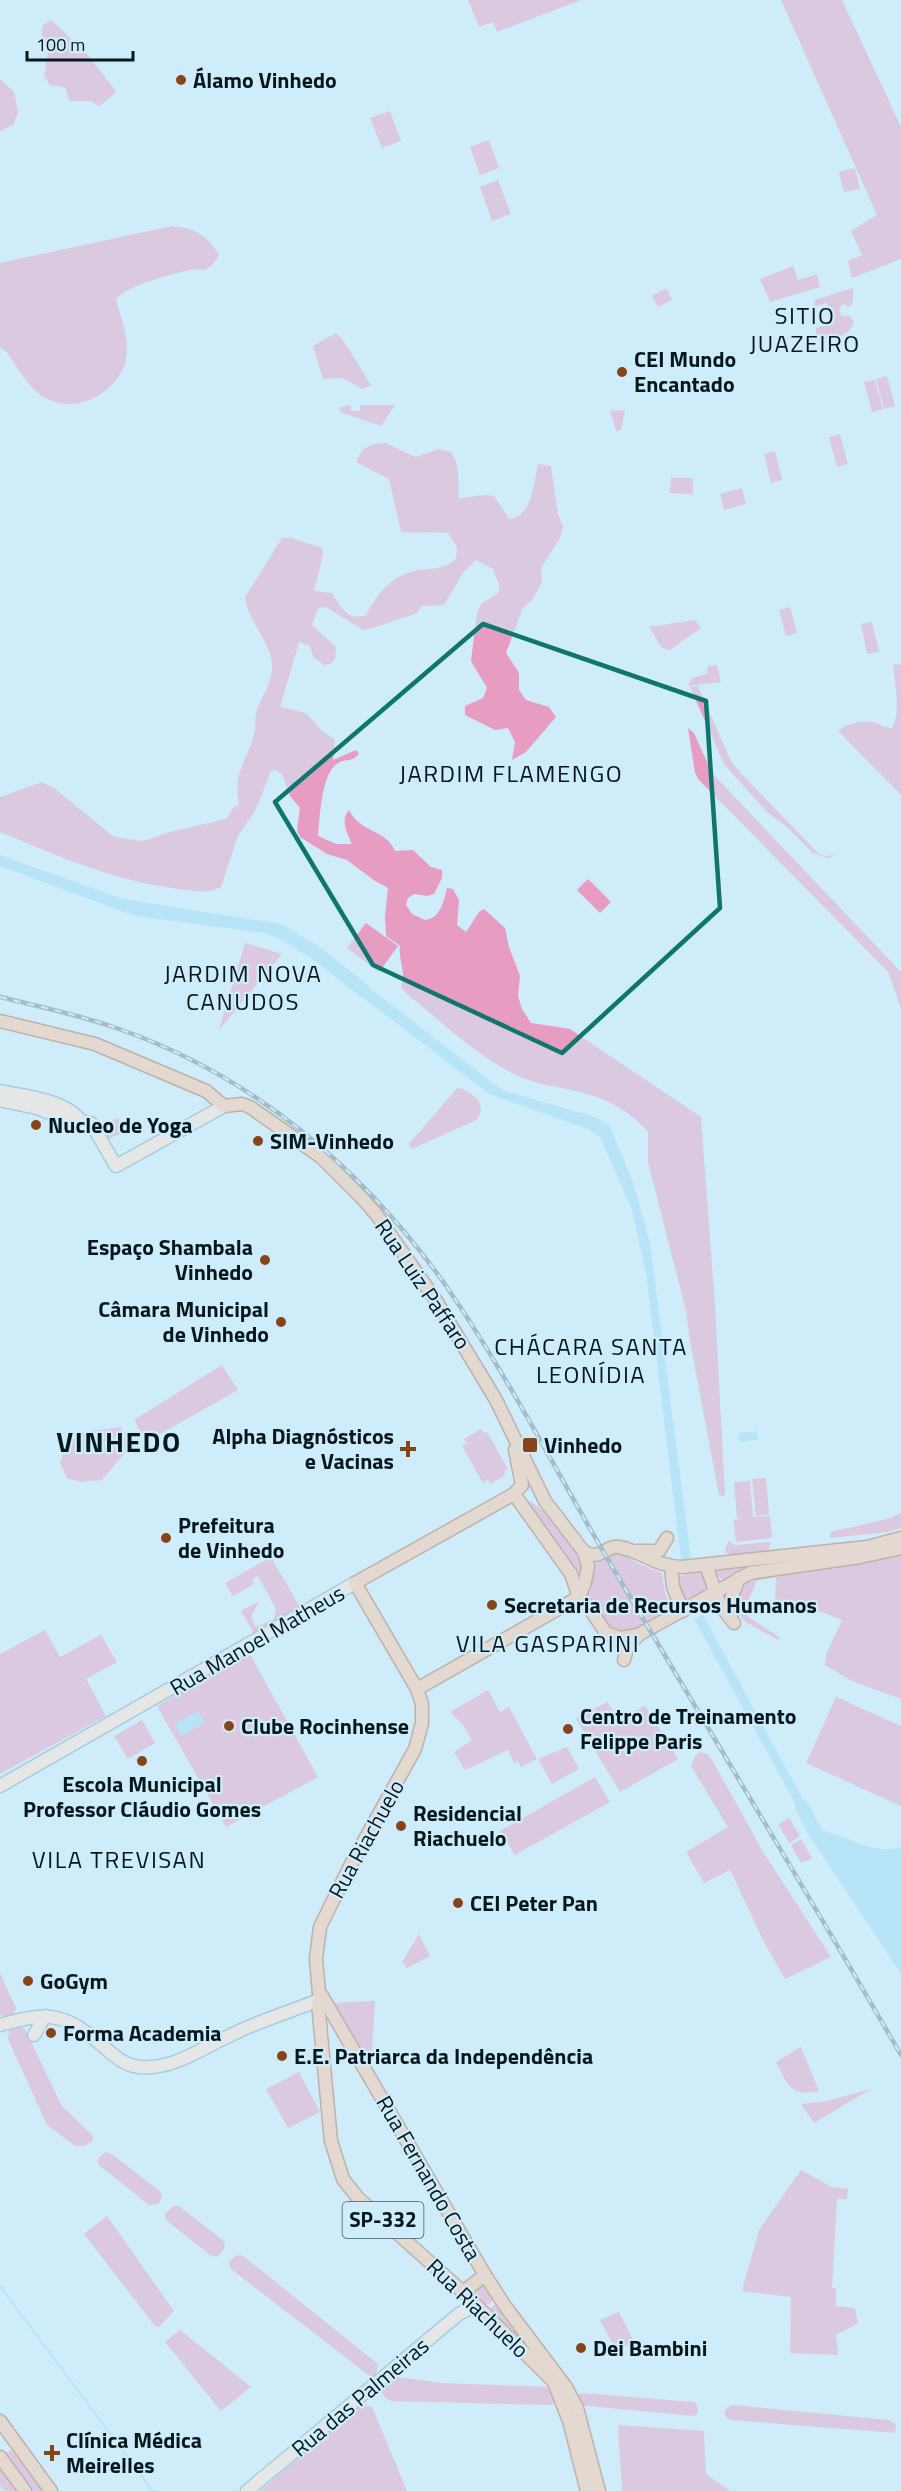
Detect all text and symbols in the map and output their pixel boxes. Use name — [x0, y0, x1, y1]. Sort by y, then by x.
scale bar — [27, 24, 134, 62]
text: 100 m — [36, 31, 85, 58]
place label: Álamo Vinhedo — [193, 63, 337, 97]
marker: Álamo Vinhedo — [174, 73, 188, 87]
district label: SITIO JUAZEIRO — [749, 297, 861, 361]
place label: CEI Mundo Encantado — [634, 342, 736, 401]
marker: CEI Mundo Encantado — [615, 365, 629, 379]
district label: JARDIM FLAMENGO — [399, 755, 623, 791]
district label: JARDIM NOVA CANUDOS — [164, 955, 322, 1019]
place label: Nucleo de Yoga — [48, 1108, 193, 1142]
marker: Nucleo de Yoga — [29, 1118, 43, 1132]
place label: SIM-Vinhedo — [270, 1124, 394, 1158]
marker: SIM-Vinhedo — [251, 1134, 265, 1148]
street label: Rua Luiz Paffaro — [367, 1212, 479, 1356]
place label: Espaço Shambala Vinhedo — [87, 1230, 253, 1289]
marker: Espaço Shambala Vinhedo — [258, 1253, 272, 1267]
place label: Câmara Municipal de Vinhedo — [98, 1292, 269, 1351]
marker: Câmara Municipal de Vinhedo — [274, 1315, 288, 1329]
district label: CHÁCARA SANTA LEONÍDIA — [494, 1328, 688, 1392]
place label: Alpha Diagnósticos e Vacinas — [212, 1419, 394, 1478]
district label: VINHEDO — [56, 1420, 182, 1463]
place label: Vinhedo — [544, 1428, 622, 1462]
marker: Vinhedo — [521, 1436, 539, 1454]
marker: Alpha Diagnósticos e Vacinas — [399, 1440, 417, 1458]
place label: Prefeitura de Vinhedo — [178, 1508, 284, 1567]
marker: Prefeitura de Vinhedo — [159, 1531, 173, 1545]
street label: Rua Manoel Matheus — [163, 1576, 351, 1704]
place label: Secretaria de Recursos Humanos — [504, 1588, 817, 1622]
marker: Secretaria de Recursos Humanos — [485, 1598, 499, 1612]
district label: VILA GASPARINI — [456, 1625, 640, 1661]
place label: Centro de Treinamento Felippe Paris — [580, 1699, 797, 1758]
place label: Clube Rocinhense — [241, 1709, 409, 1743]
marker: Clube Rocinhense — [222, 1719, 236, 1733]
marker: Centro de Treinamento Felippe Paris — [561, 1722, 575, 1736]
marker: Escola Municipal Professor Cláudio Gomes — [135, 1754, 149, 1768]
place label: Escola Municipal Professor Cláudio Gomes — [23, 1767, 261, 1826]
street label: Rua Riachuelo — [319, 1773, 413, 1905]
place label: Residencial Riachuelo — [413, 1796, 522, 1855]
marker: Residencial Riachuelo — [394, 1819, 408, 1833]
district label: VILA TREVISAN — [32, 1841, 206, 1877]
place label: CEI Peter Pan — [470, 1886, 598, 1920]
marker: CEI Peter Pan — [451, 1896, 465, 1910]
place label: GoGym — [40, 1964, 108, 1998]
marker: GoGym — [21, 1974, 35, 1988]
place label: Forma Academia — [63, 2016, 222, 2050]
marker: Forma Academia — [44, 2026, 58, 2040]
place label: E.E. Patriarca da Independência — [294, 2039, 593, 2073]
marker: E.E. Patriarca da Independência — [275, 2049, 289, 2063]
street label: Rua Fernando Costa — [368, 2089, 490, 2267]
road number: SP-332 — [342, 2202, 424, 2238]
street label: Rua Riachuelo — [419, 2250, 537, 2366]
street label: Rua das Palmeiras — [284, 2329, 436, 2465]
place label: Dei Bambini — [593, 2331, 707, 2365]
marker: Dei Bambini — [574, 2341, 588, 2355]
place label: Clínica Médica Meirelles — [66, 2423, 202, 2482]
marker: Clínica Médica Meirelles — [43, 2444, 61, 2462]

